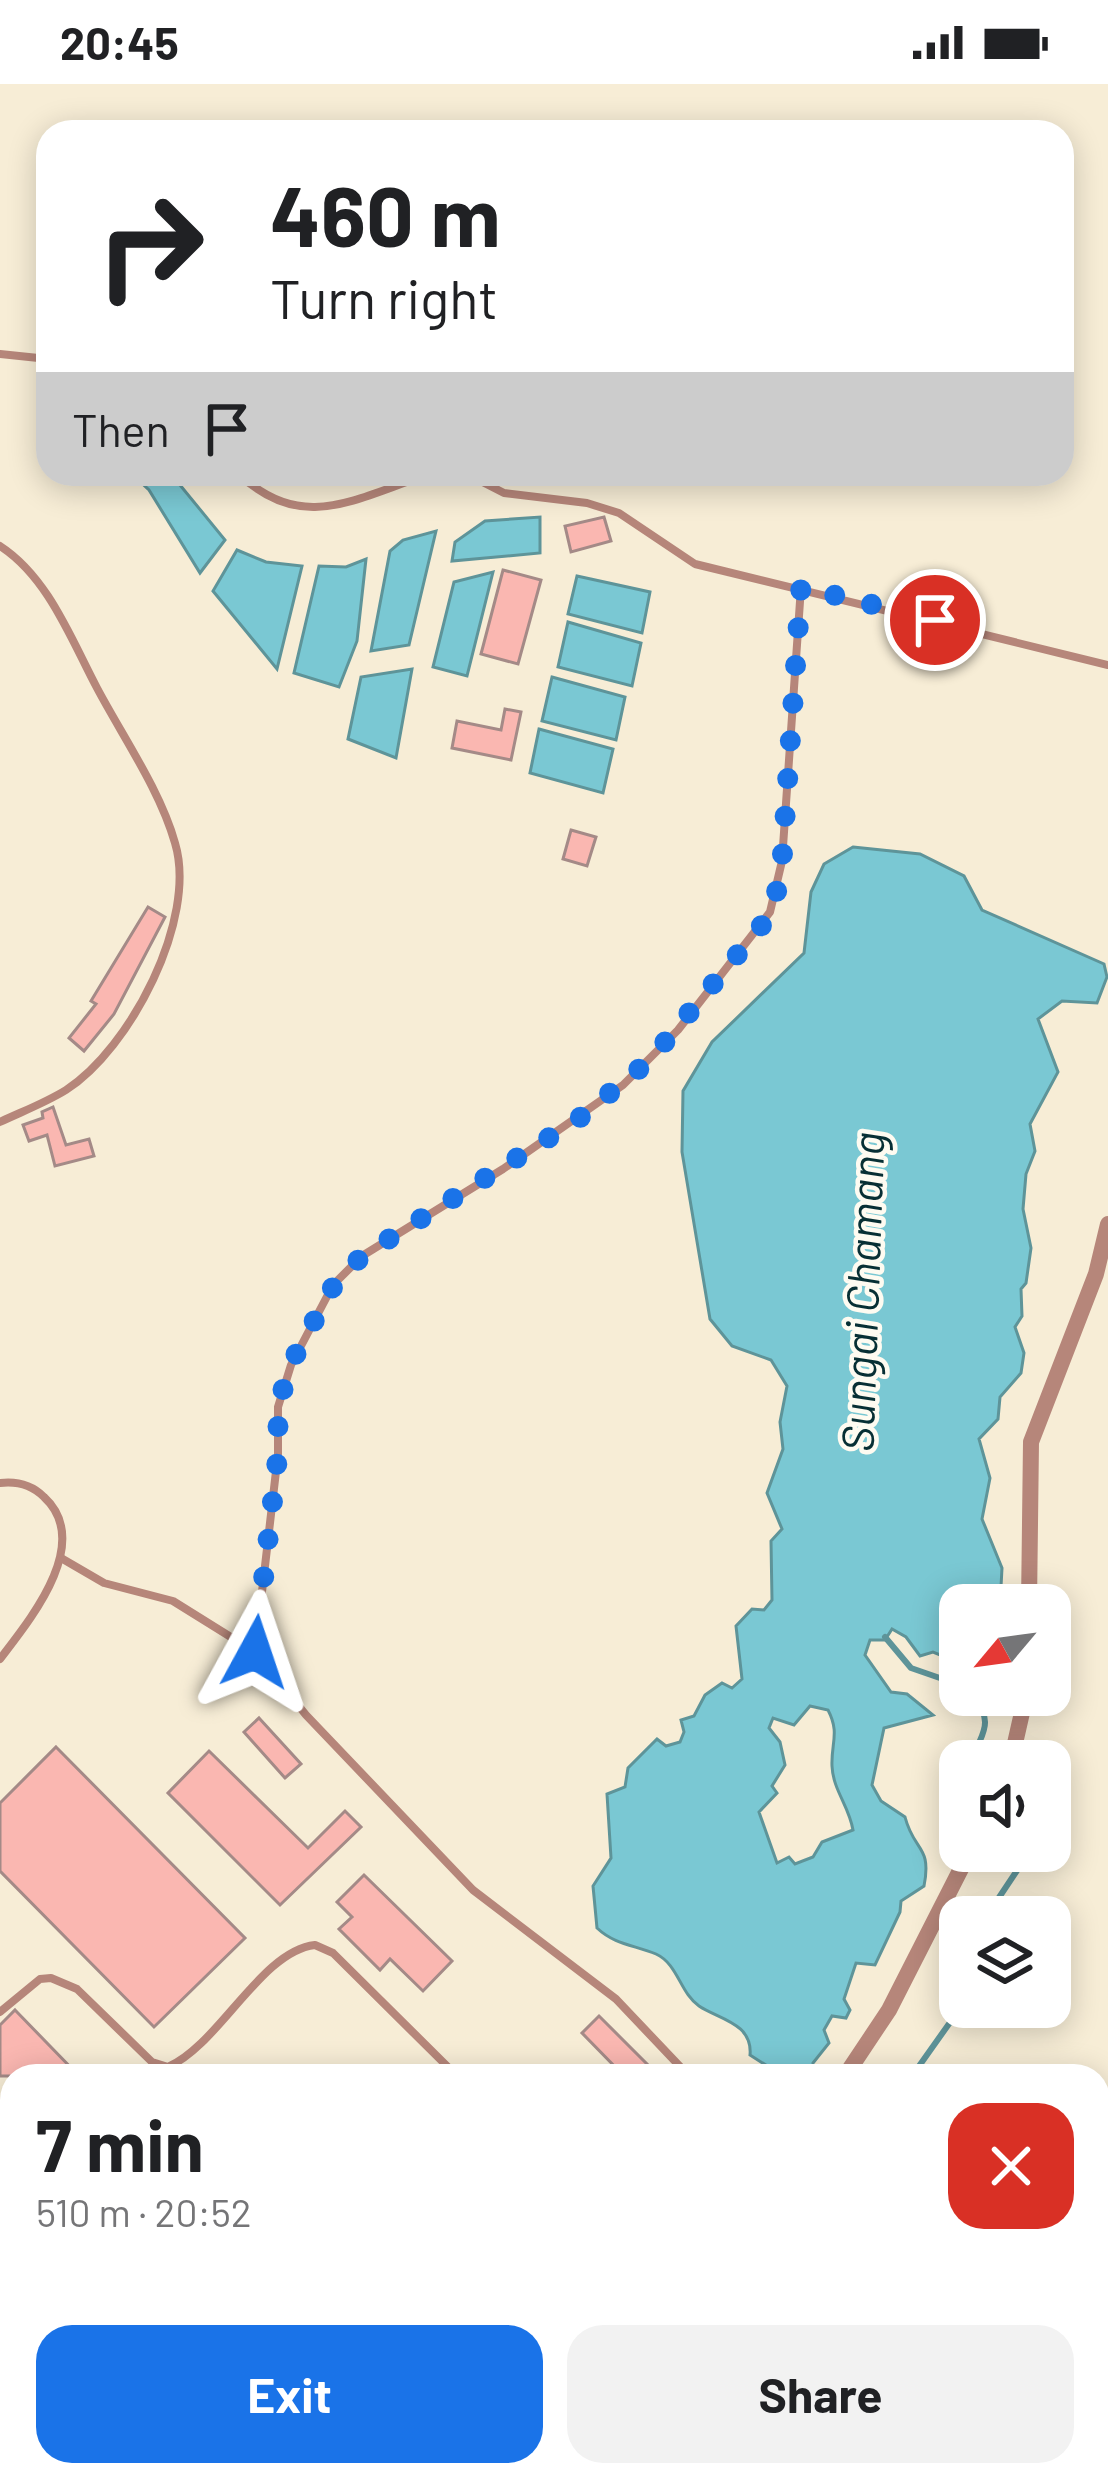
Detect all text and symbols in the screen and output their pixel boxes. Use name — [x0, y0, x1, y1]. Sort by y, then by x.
text: 20:45 — [60, 15, 179, 69]
text: 460 m — [270, 163, 501, 264]
icon: right — [72, 168, 228, 324]
text: Turn right — [270, 265, 498, 330]
icon: arrive — [194, 396, 260, 462]
text: Then — [72, 402, 170, 456]
pin — [884, 569, 986, 671]
icon: arrive — [902, 587, 968, 653]
water label: Sungai Chamang — [828, 1131, 894, 1453]
north arrow — [939, 1584, 1071, 1716]
map controls — [939, 1584, 1071, 2028]
position arrow — [192, 1589, 318, 1715]
button: sound — [939, 1740, 1071, 1872]
button: layers — [939, 1896, 1071, 2028]
text: 7 min — [36, 2100, 204, 2186]
button: close — [948, 2103, 1074, 2229]
text: 510 m · 20:52 — [36, 2188, 252, 2235]
button: Exit — [36, 2325, 543, 2463]
button: Share — [567, 2325, 1074, 2463]

